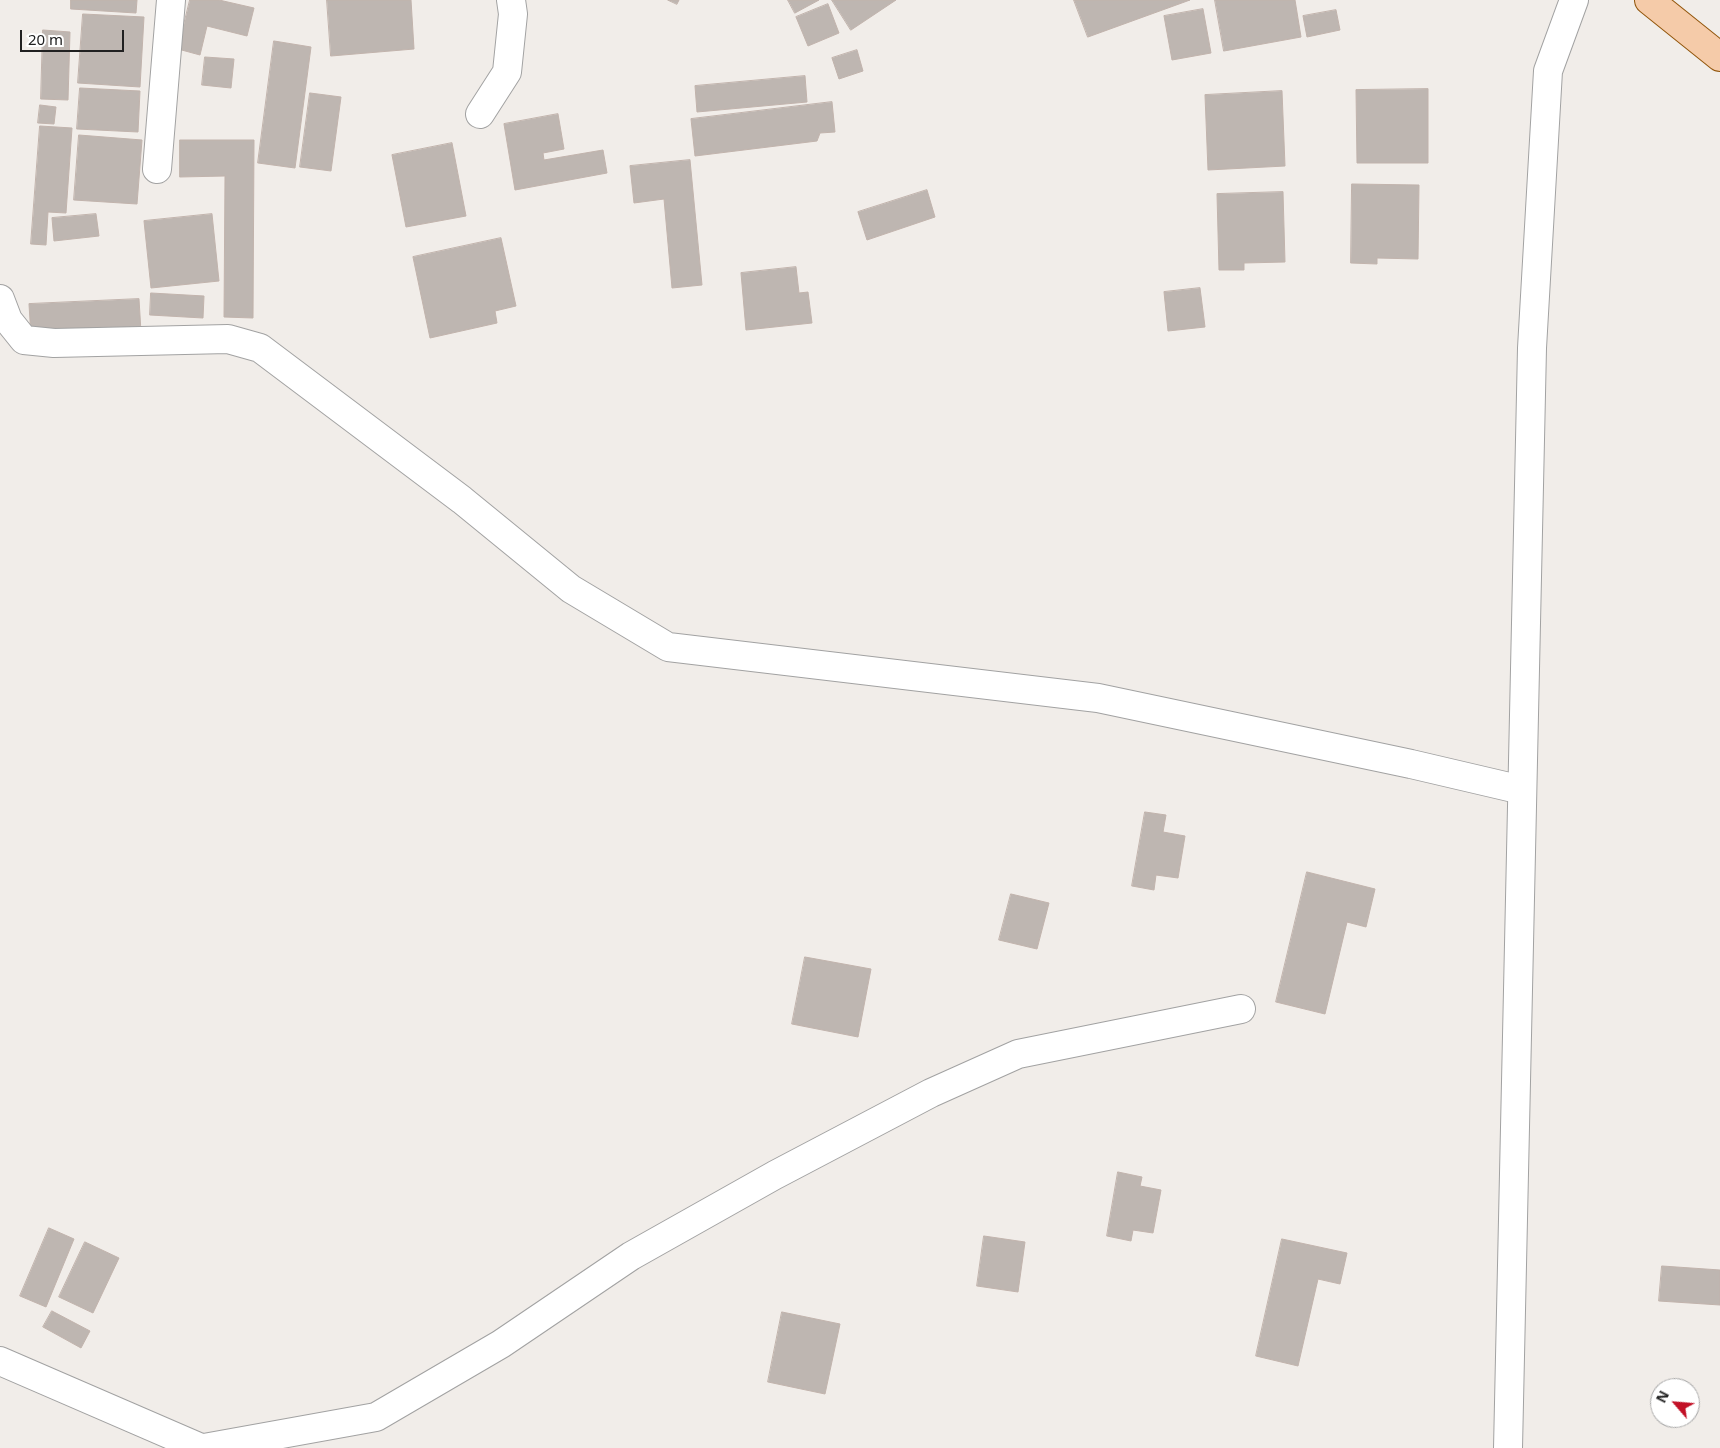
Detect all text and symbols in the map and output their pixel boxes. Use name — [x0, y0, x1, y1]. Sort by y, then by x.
scale bar — [22, 20, 126, 52]
text: 20 m — [28, 29, 63, 49]
north arrow — [1650, 1378, 1700, 1428]
text: N — [1651, 1387, 1673, 1406]

